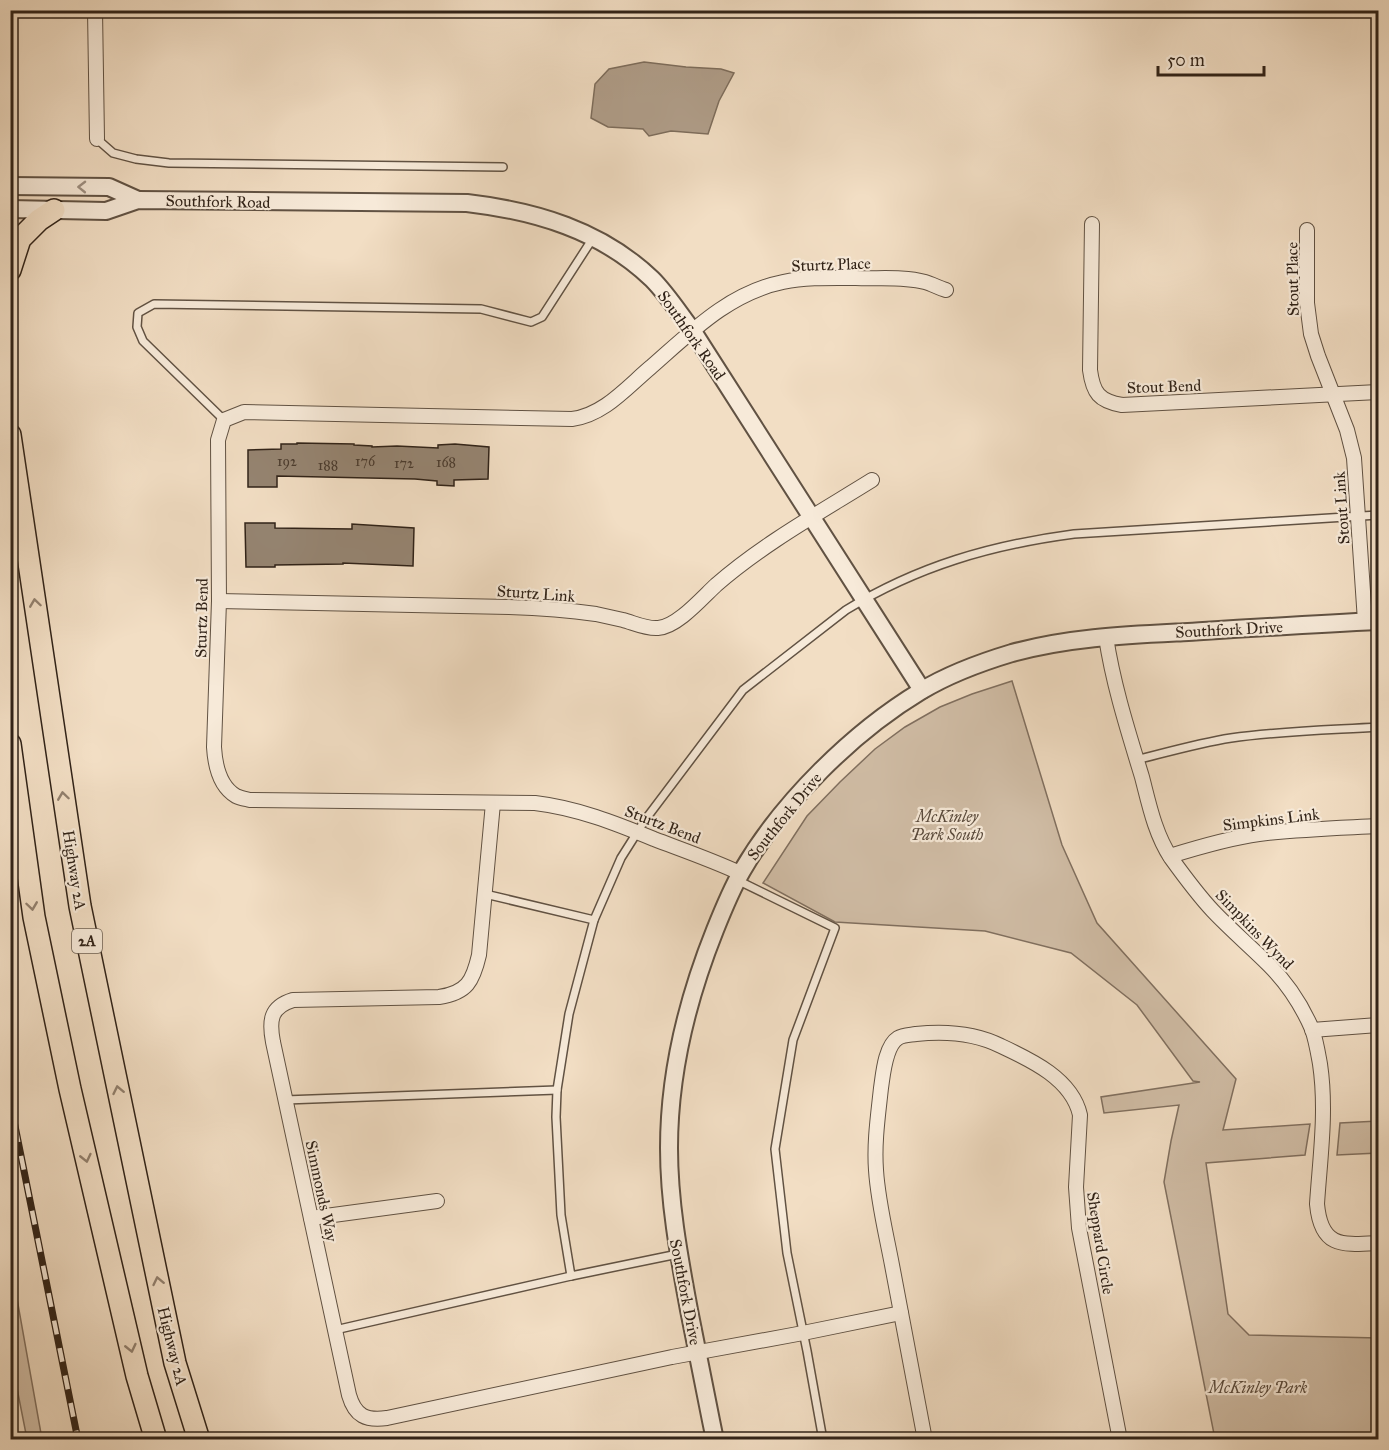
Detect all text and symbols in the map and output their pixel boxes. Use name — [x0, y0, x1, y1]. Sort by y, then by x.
scale bar — [1158, 39, 1264, 77]
text: 50 m — [1167, 49, 1205, 71]
one-way arrow — [77, 181, 86, 193]
street label: Southfork Road — [165, 191, 271, 212]
street label: Stout Place — [1282, 241, 1303, 316]
street label: Sturtz Place — [791, 254, 871, 275]
street label: Southfork Road — [654, 287, 729, 384]
street label: Stout Bend — [1126, 376, 1202, 397]
house number: 192 — [277, 453, 297, 470]
house number: 176 — [355, 453, 376, 470]
house number: 168 — [436, 454, 456, 471]
house number: 172 — [394, 455, 414, 472]
house number: 188 — [318, 457, 338, 474]
street label: Stout Link — [1329, 470, 1354, 545]
street label: Sturtz Bend — [191, 578, 212, 658]
street label: Sturtz Link — [496, 581, 576, 606]
one-way arrow — [29, 598, 42, 608]
street label: Southfork Drive — [1175, 617, 1284, 642]
street label: Southfork Drive — [743, 768, 826, 864]
one-way arrow — [58, 791, 70, 800]
street label: Sturtz Bend — [622, 801, 703, 848]
street label: Simpkins Link — [1222, 804, 1321, 835]
park label: McKinley Park South — [911, 807, 984, 844]
street label: Highway 2A — [58, 829, 90, 912]
street label: Simpkins Wynd — [1212, 885, 1298, 973]
one-way arrow — [26, 901, 38, 911]
road number: 2A — [72, 929, 102, 953]
one-way arrow — [112, 1086, 125, 1096]
street label: Simmonds Way — [302, 1139, 342, 1244]
one-way arrow — [79, 1153, 92, 1163]
street label: Sheppard Circle — [1083, 1190, 1118, 1296]
street label: Southfork Drive — [666, 1237, 705, 1347]
one-way arrow — [152, 1277, 165, 1287]
street label: Highway 2A — [153, 1305, 192, 1388]
one-way arrow — [123, 1343, 136, 1353]
park label: McKinley Park — [1207, 1378, 1307, 1397]

